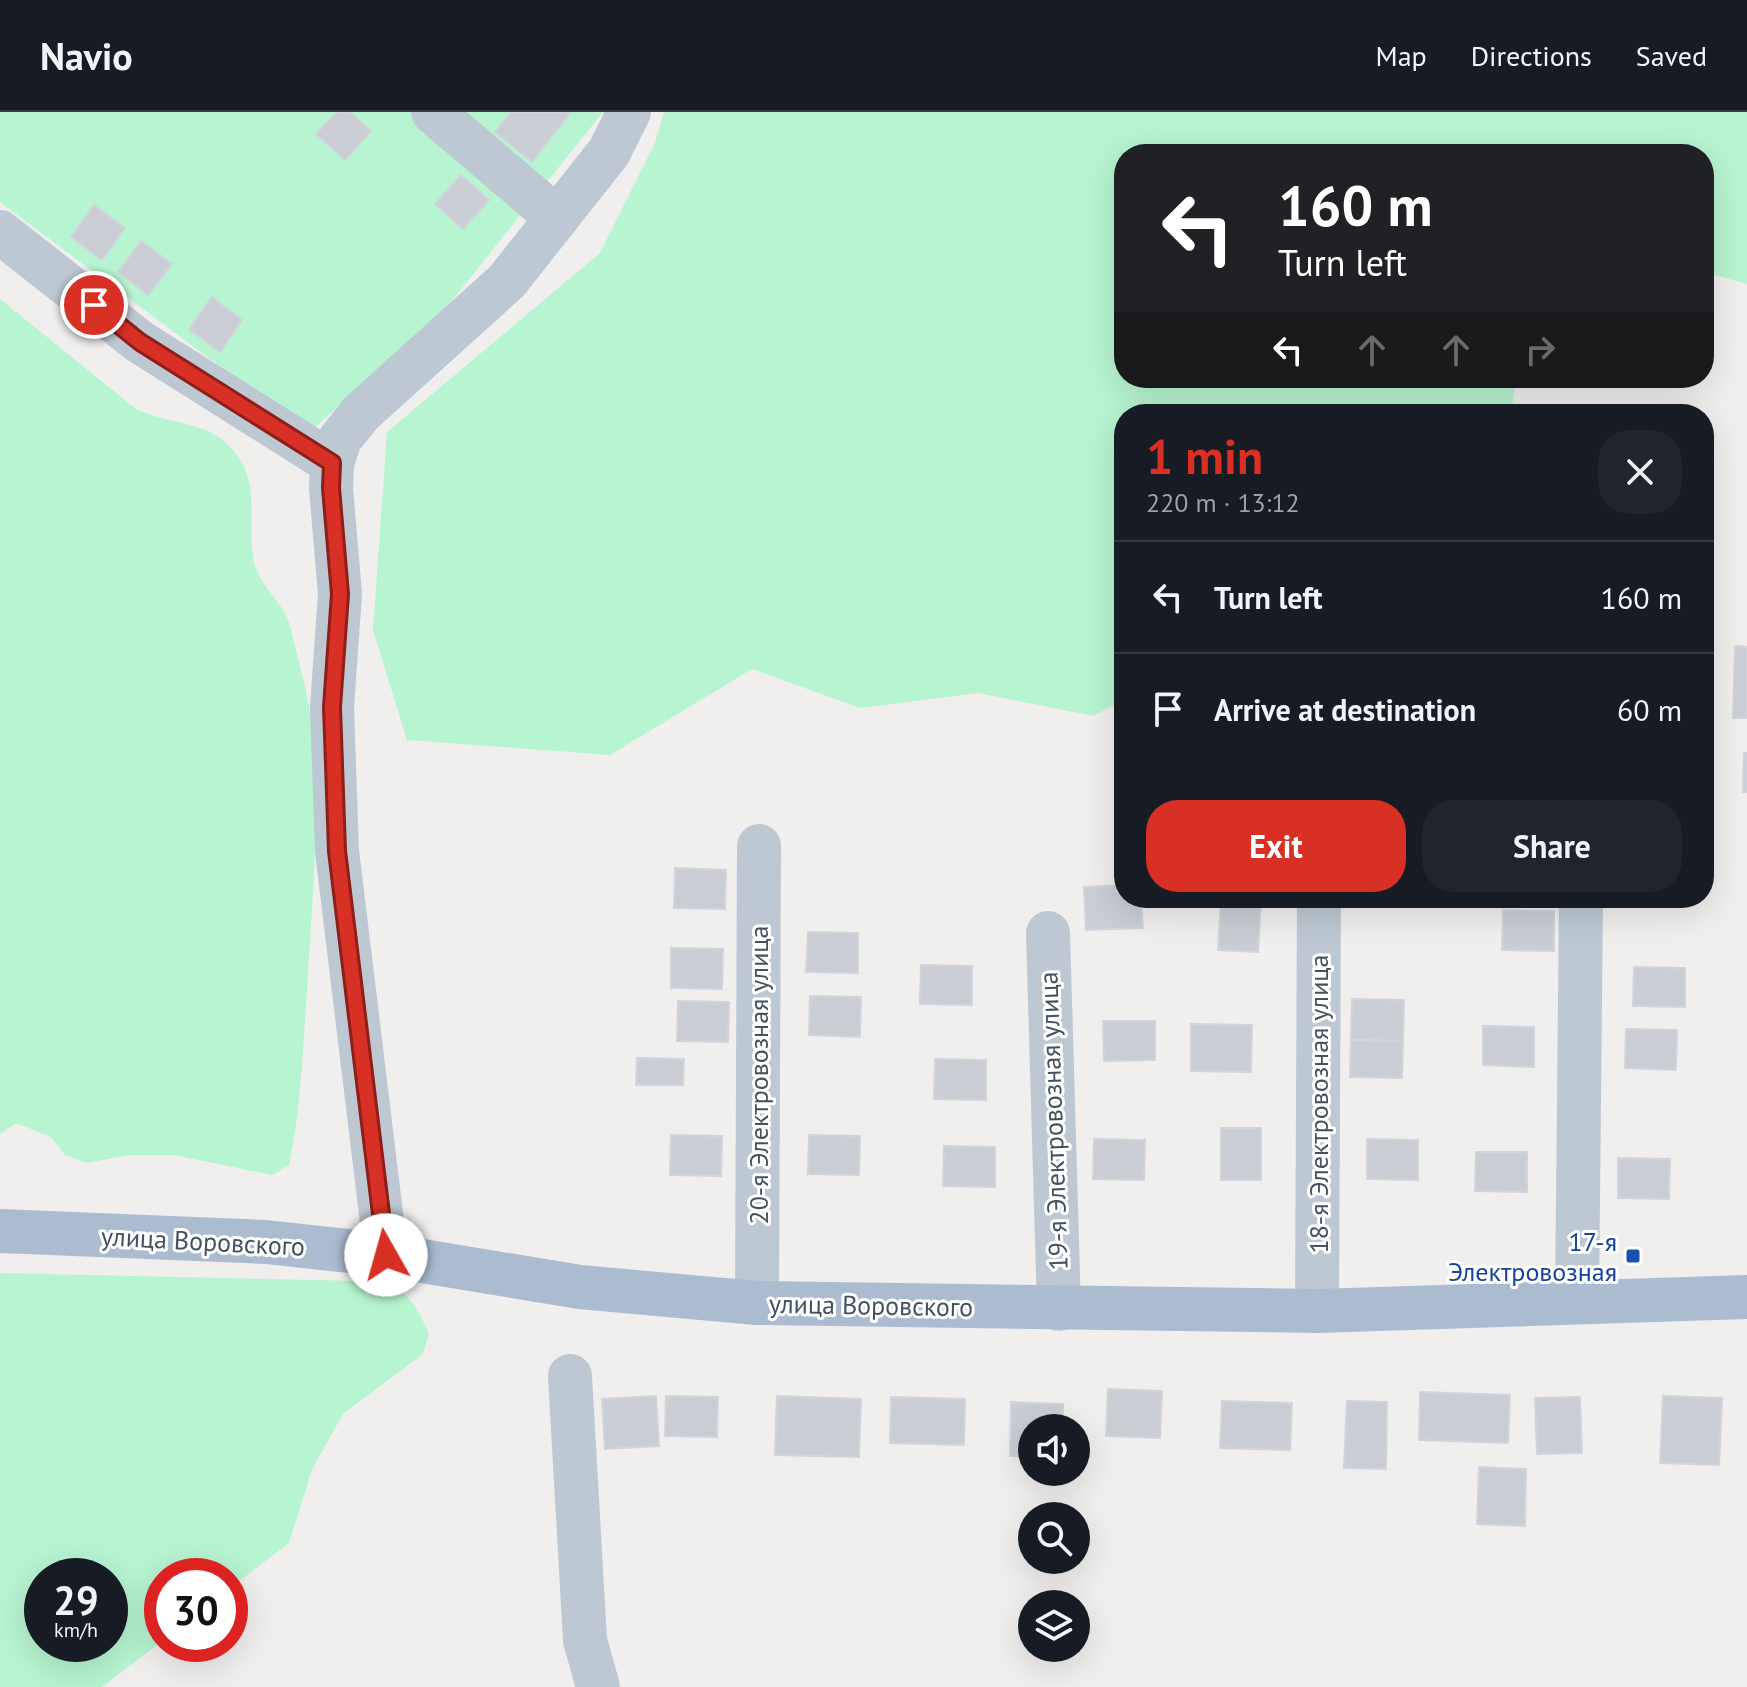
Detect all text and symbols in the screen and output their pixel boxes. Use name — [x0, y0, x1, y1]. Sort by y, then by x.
text: Navio — [40, 31, 133, 80]
text: Map — [1376, 37, 1427, 74]
text: Directions — [1471, 37, 1592, 74]
text: Saved — [1636, 37, 1707, 74]
text: 160 m — [1278, 169, 1433, 241]
icon: left — [1146, 176, 1250, 280]
text: Turn left — [1278, 239, 1407, 286]
pin — [60, 271, 128, 339]
icon: arrive — [72, 283, 116, 327]
icon: left — [1266, 328, 1310, 372]
icon: ahead — [1350, 328, 1394, 372]
icon: ahead — [1434, 328, 1478, 372]
icon: right — [1518, 328, 1562, 372]
text: 1 min — [1146, 425, 1263, 487]
button: close — [1598, 430, 1682, 514]
text: 220 m · 13:12 — [1146, 486, 1300, 519]
icon: left — [1146, 575, 1190, 619]
text: Turn left — [1214, 578, 1322, 617]
text: 160 m — [1601, 578, 1682, 617]
icon: arrive — [1146, 687, 1190, 731]
text: Arrive at destination — [1214, 690, 1476, 729]
text: 60 m — [1617, 690, 1682, 729]
button: Exit — [1146, 800, 1406, 892]
button: Share — [1422, 800, 1682, 892]
street label: 20-я Электровозная улица — [742, 925, 775, 1225]
street label: 18-я Электровозная улица — [1302, 954, 1335, 1254]
street label: 19-я Электровозная улица — [1031, 971, 1075, 1271]
position arrow — [344, 1213, 428, 1297]
street label: улица Воровского — [100, 1219, 306, 1263]
place label: 17-я Электровозная — [1448, 1225, 1617, 1288]
marker: 17-я Электровозная — [1624, 1247, 1642, 1265]
street label: улица Воровского — [769, 1287, 973, 1323]
map controls — [1018, 1414, 1090, 1662]
button: sound — [1018, 1414, 1090, 1486]
button: search — [1018, 1502, 1090, 1574]
speed limit sign: 30 — [144, 1558, 248, 1662]
text: 29 — [53, 1574, 99, 1626]
button: layers — [1018, 1590, 1090, 1662]
text: km/h — [54, 1617, 98, 1643]

